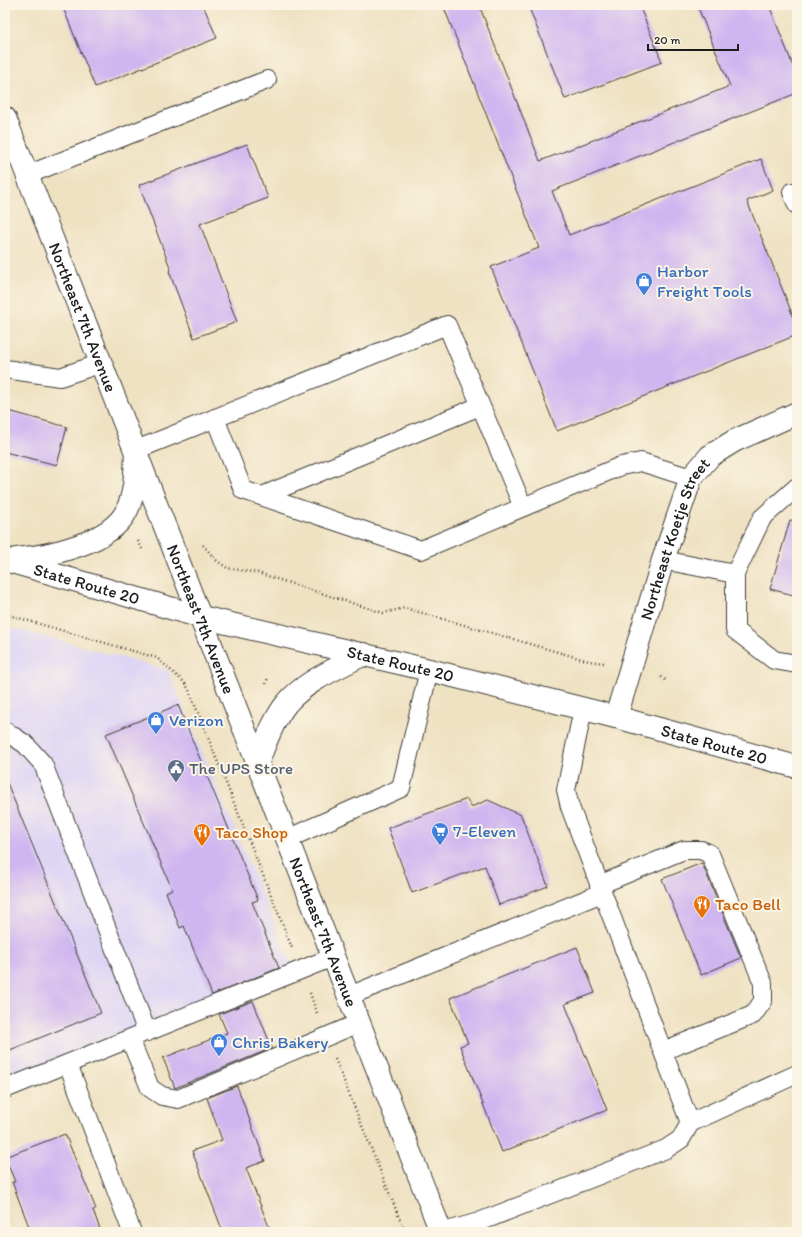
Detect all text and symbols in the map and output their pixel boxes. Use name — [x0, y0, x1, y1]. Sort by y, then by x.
scale bar — [648, 26, 738, 52]
text: 20 m — [654, 33, 681, 47]
street label: Northeast 7th Avenue — [45, 240, 121, 395]
place label: Harbor Freight Tools — [657, 261, 752, 301]
shop icon: Harbor Freight Tools — [634, 271, 654, 296]
street label: Northeast Koetje Street — [636, 454, 714, 622]
street label: Northeast 7th Avenue — [163, 541, 239, 697]
street label: State Route 20 — [31, 559, 142, 609]
street label: State Route 20 — [345, 641, 456, 686]
shop icon: Verizon — [146, 710, 166, 735]
place label: Verizon — [169, 710, 224, 730]
street label: State Route 20 — [659, 720, 770, 768]
public building icon: The UPS Store — [166, 758, 186, 783]
place label: The UPS Store — [189, 758, 293, 778]
supermarket icon: 7-Eleven — [430, 821, 450, 846]
place label: 7-Eleven — [453, 821, 516, 841]
restaurant icon: Taco Shop — [192, 822, 212, 847]
place label: Taco Shop — [215, 822, 288, 842]
street label: Northeast 7th Avenue — [285, 854, 362, 1010]
restaurant icon: Taco Bell — [692, 894, 712, 919]
place label: Taco Bell — [715, 894, 781, 914]
shop icon: Chris' Bakery — [209, 1032, 229, 1057]
place label: Chris' Bakery — [232, 1032, 328, 1052]

